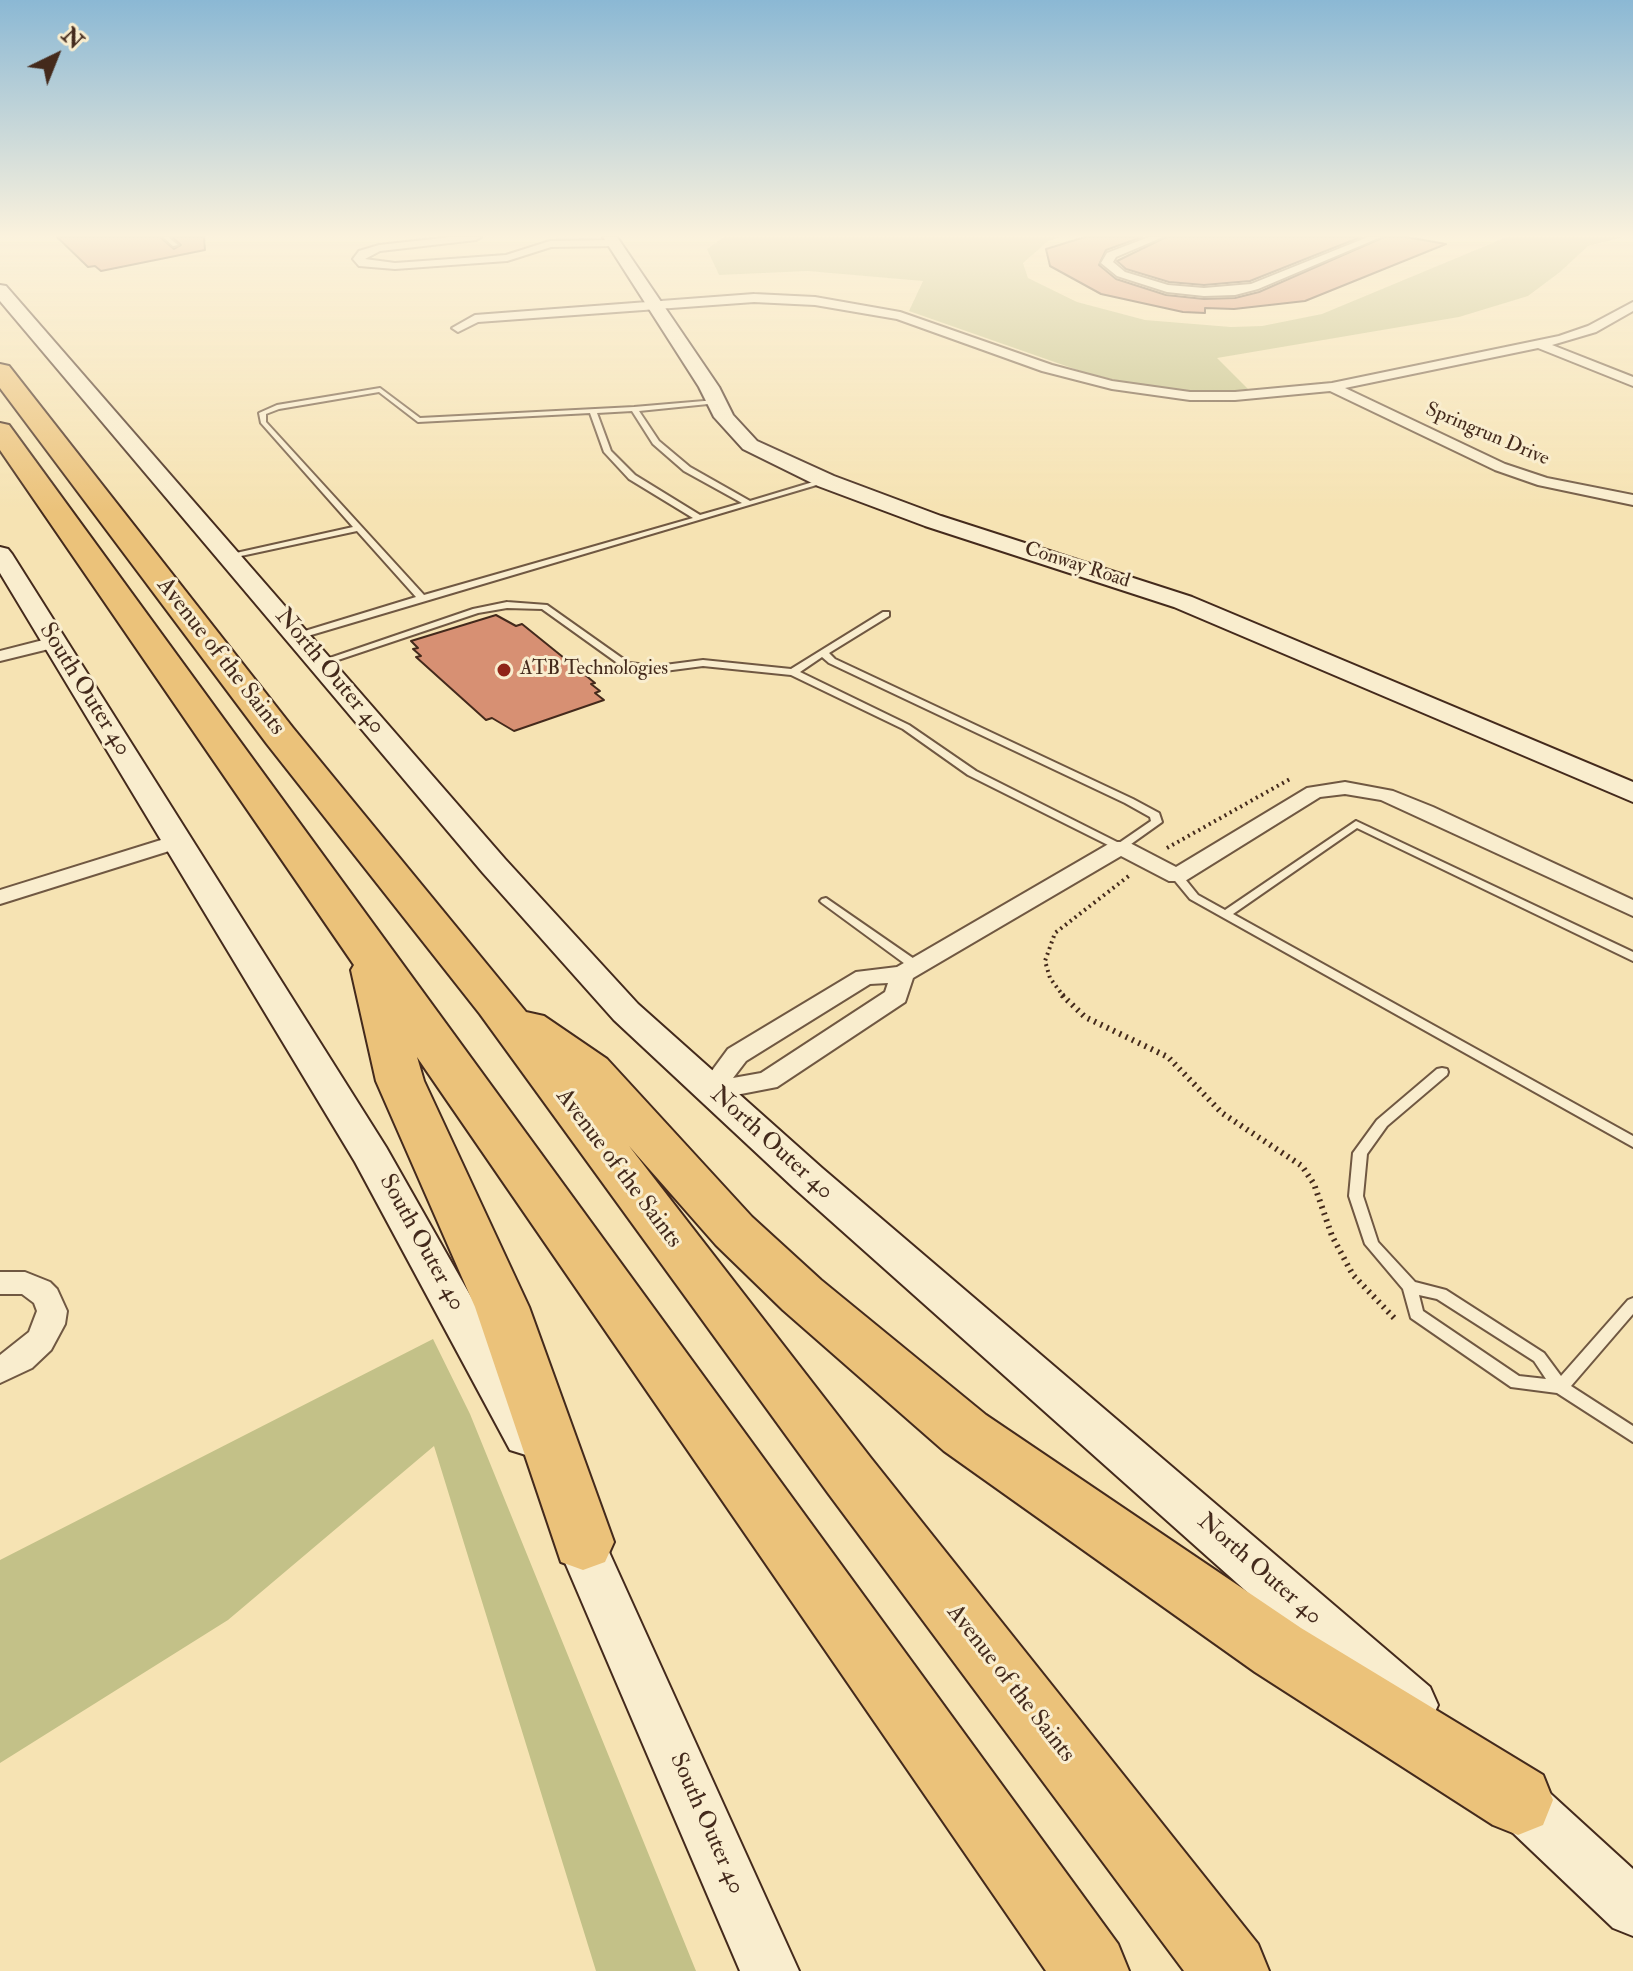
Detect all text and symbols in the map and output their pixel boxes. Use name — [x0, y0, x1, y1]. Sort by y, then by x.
north arrow — [16, 16, 96, 96]
text: N — [56, 21, 89, 55]
street label: Springrun Drive — [1421, 398, 1553, 472]
street label: Conway Road — [1021, 538, 1133, 594]
street label: Avenue of the Saints — [149, 572, 291, 742]
street label: North Outer 40 — [268, 603, 390, 741]
street label: South Outer 40 — [32, 618, 136, 762]
place label: ATB Technologies — [520, 658, 668, 682]
marker: ATB Technologies — [495, 661, 513, 679]
street label: North Outer 40 — [703, 1081, 839, 1207]
street label: Avenue of the Saints — [549, 1084, 687, 1254]
street label: South Outer 40 — [372, 1170, 470, 1316]
street label: North Outer 40 — [1191, 1508, 1327, 1632]
street label: Avenue of the Saints — [939, 1599, 1081, 1769]
street label: South Outer 40 — [662, 1749, 750, 1899]

